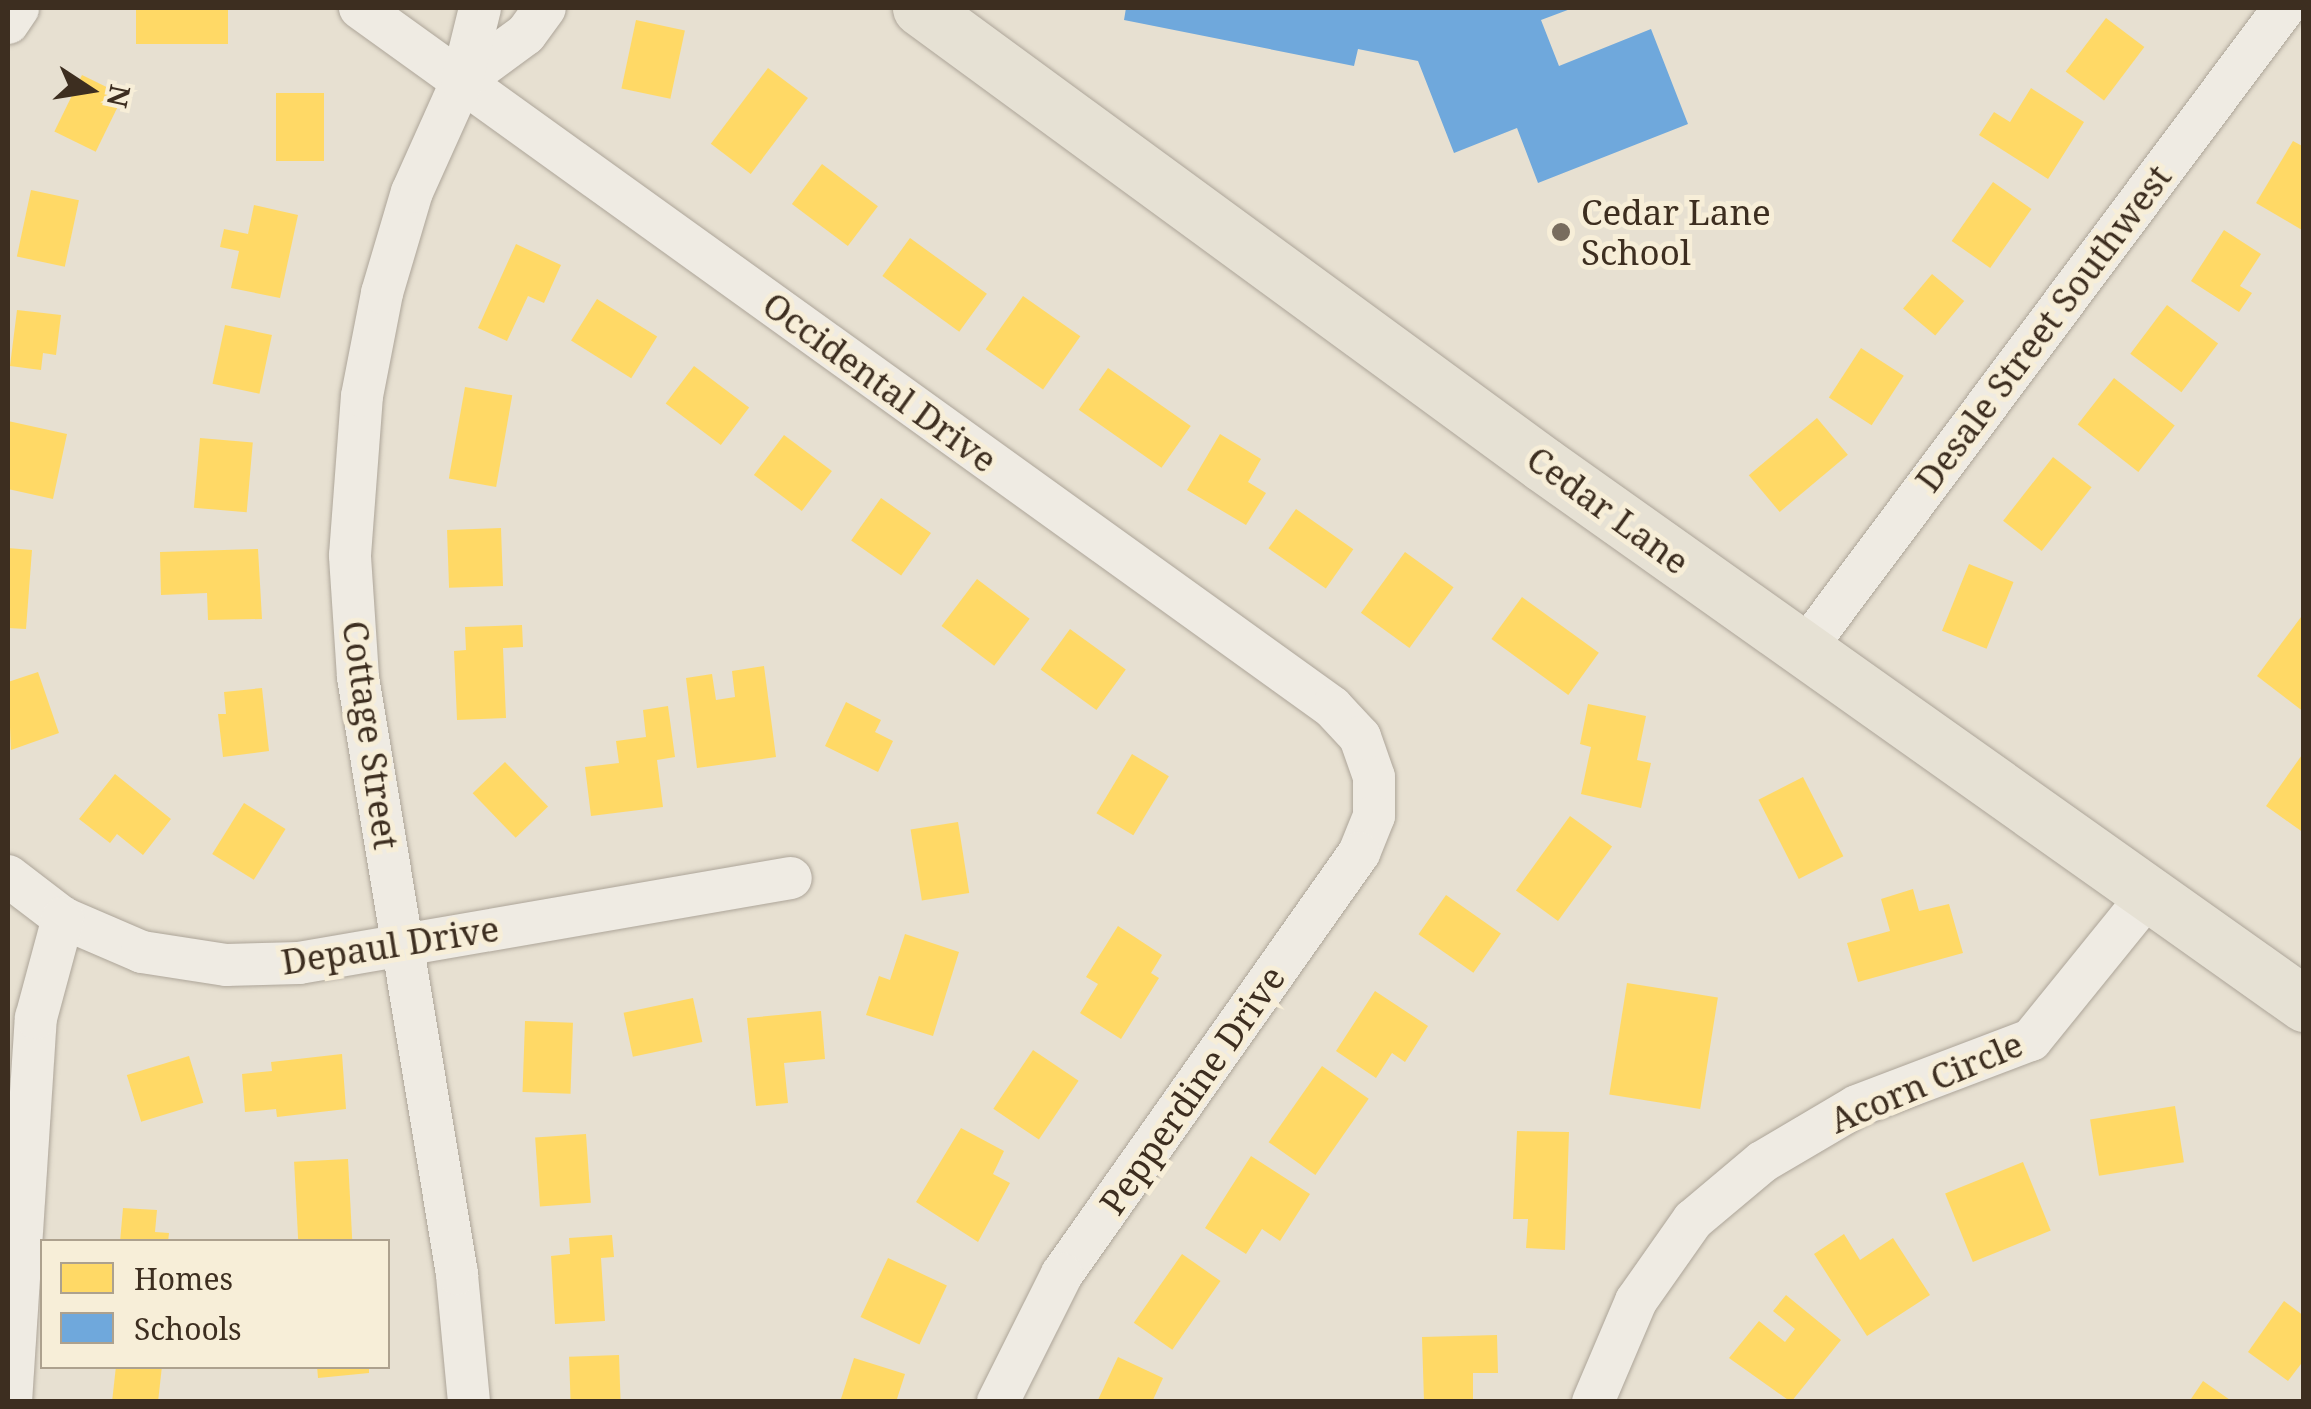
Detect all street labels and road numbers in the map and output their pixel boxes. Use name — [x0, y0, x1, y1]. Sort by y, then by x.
street label: Desale Street Southwest — [1906, 156, 2180, 500]
street label: Occidental Drive — [755, 283, 1005, 481]
street label: Cedar Lane — [1519, 437, 1697, 583]
street label: Cottage Street — [334, 618, 408, 852]
street label: Depaul Drive — [278, 907, 502, 983]
street label: Pepperdine Drive — [1091, 958, 1293, 1222]
street label: Acorn Circle — [1823, 1023, 2029, 1141]

